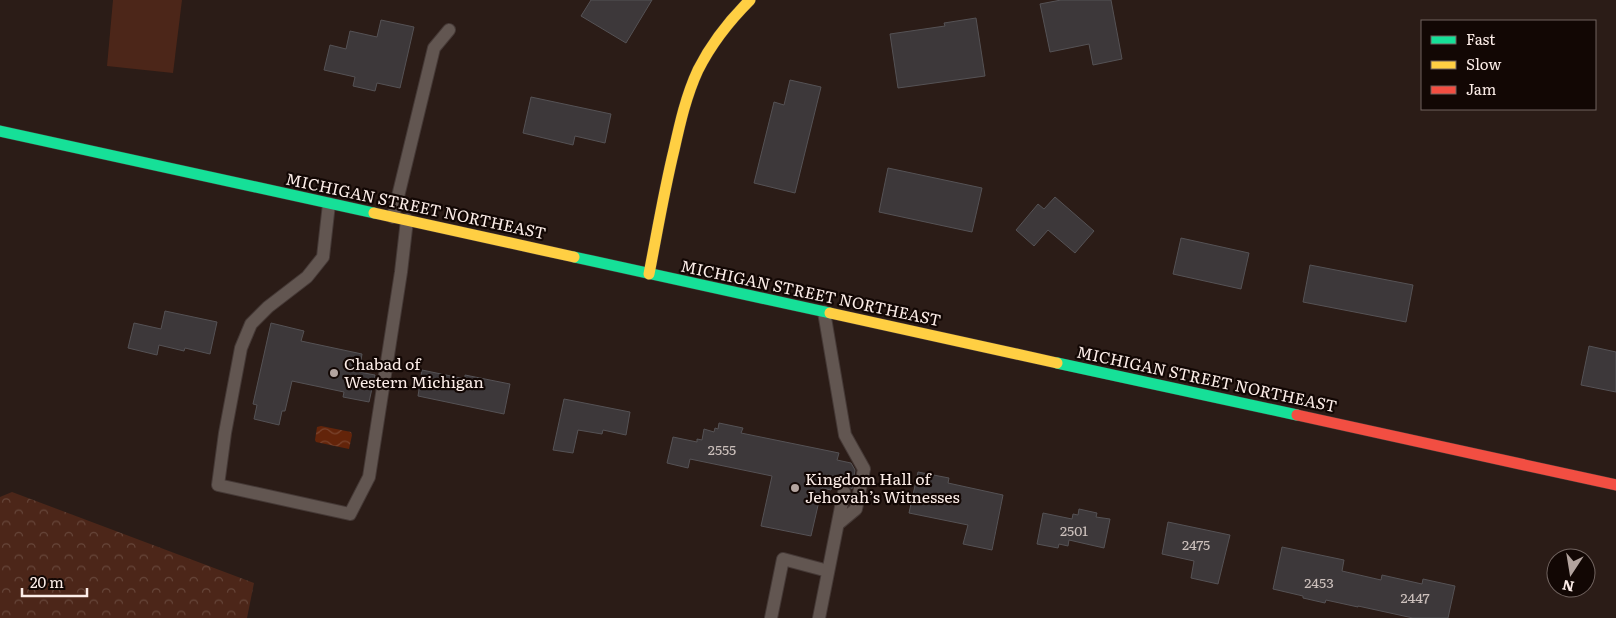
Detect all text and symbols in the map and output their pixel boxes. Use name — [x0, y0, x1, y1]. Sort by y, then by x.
legend — [1421, 20, 1596, 110]
text: Fast — [1466, 27, 1495, 50]
text: Slow — [1466, 52, 1501, 75]
text: Jam — [1466, 77, 1497, 100]
street label: MICHIGAN STREET NORTHEAST — [284, 166, 549, 244]
street label: MICHIGAN STREET NORTHEAST — [679, 253, 944, 331]
street label: MICHIGAN STREET NORTHEAST — [1075, 339, 1340, 417]
place label: Chabad of Western Michigan — [344, 351, 484, 393]
marker: Chabad of Western Michigan — [328, 367, 340, 379]
house number: 2555 — [708, 439, 736, 459]
place label: Kingdom Hall of Jehovah’s Witnesses — [805, 466, 960, 508]
marker: Kingdom Hall of Jehovah’s Witnesses — [789, 482, 801, 494]
house number: 2501 — [1060, 520, 1088, 540]
house number: 2475 — [1182, 534, 1210, 554]
north arrow — [1546, 548, 1596, 598]
scale bar — [22, 566, 88, 598]
text: 20 m — [30, 570, 64, 593]
house number: 2453 — [1304, 572, 1334, 592]
text: N — [1560, 576, 1576, 598]
house number: 2447 — [1400, 587, 1430, 607]

